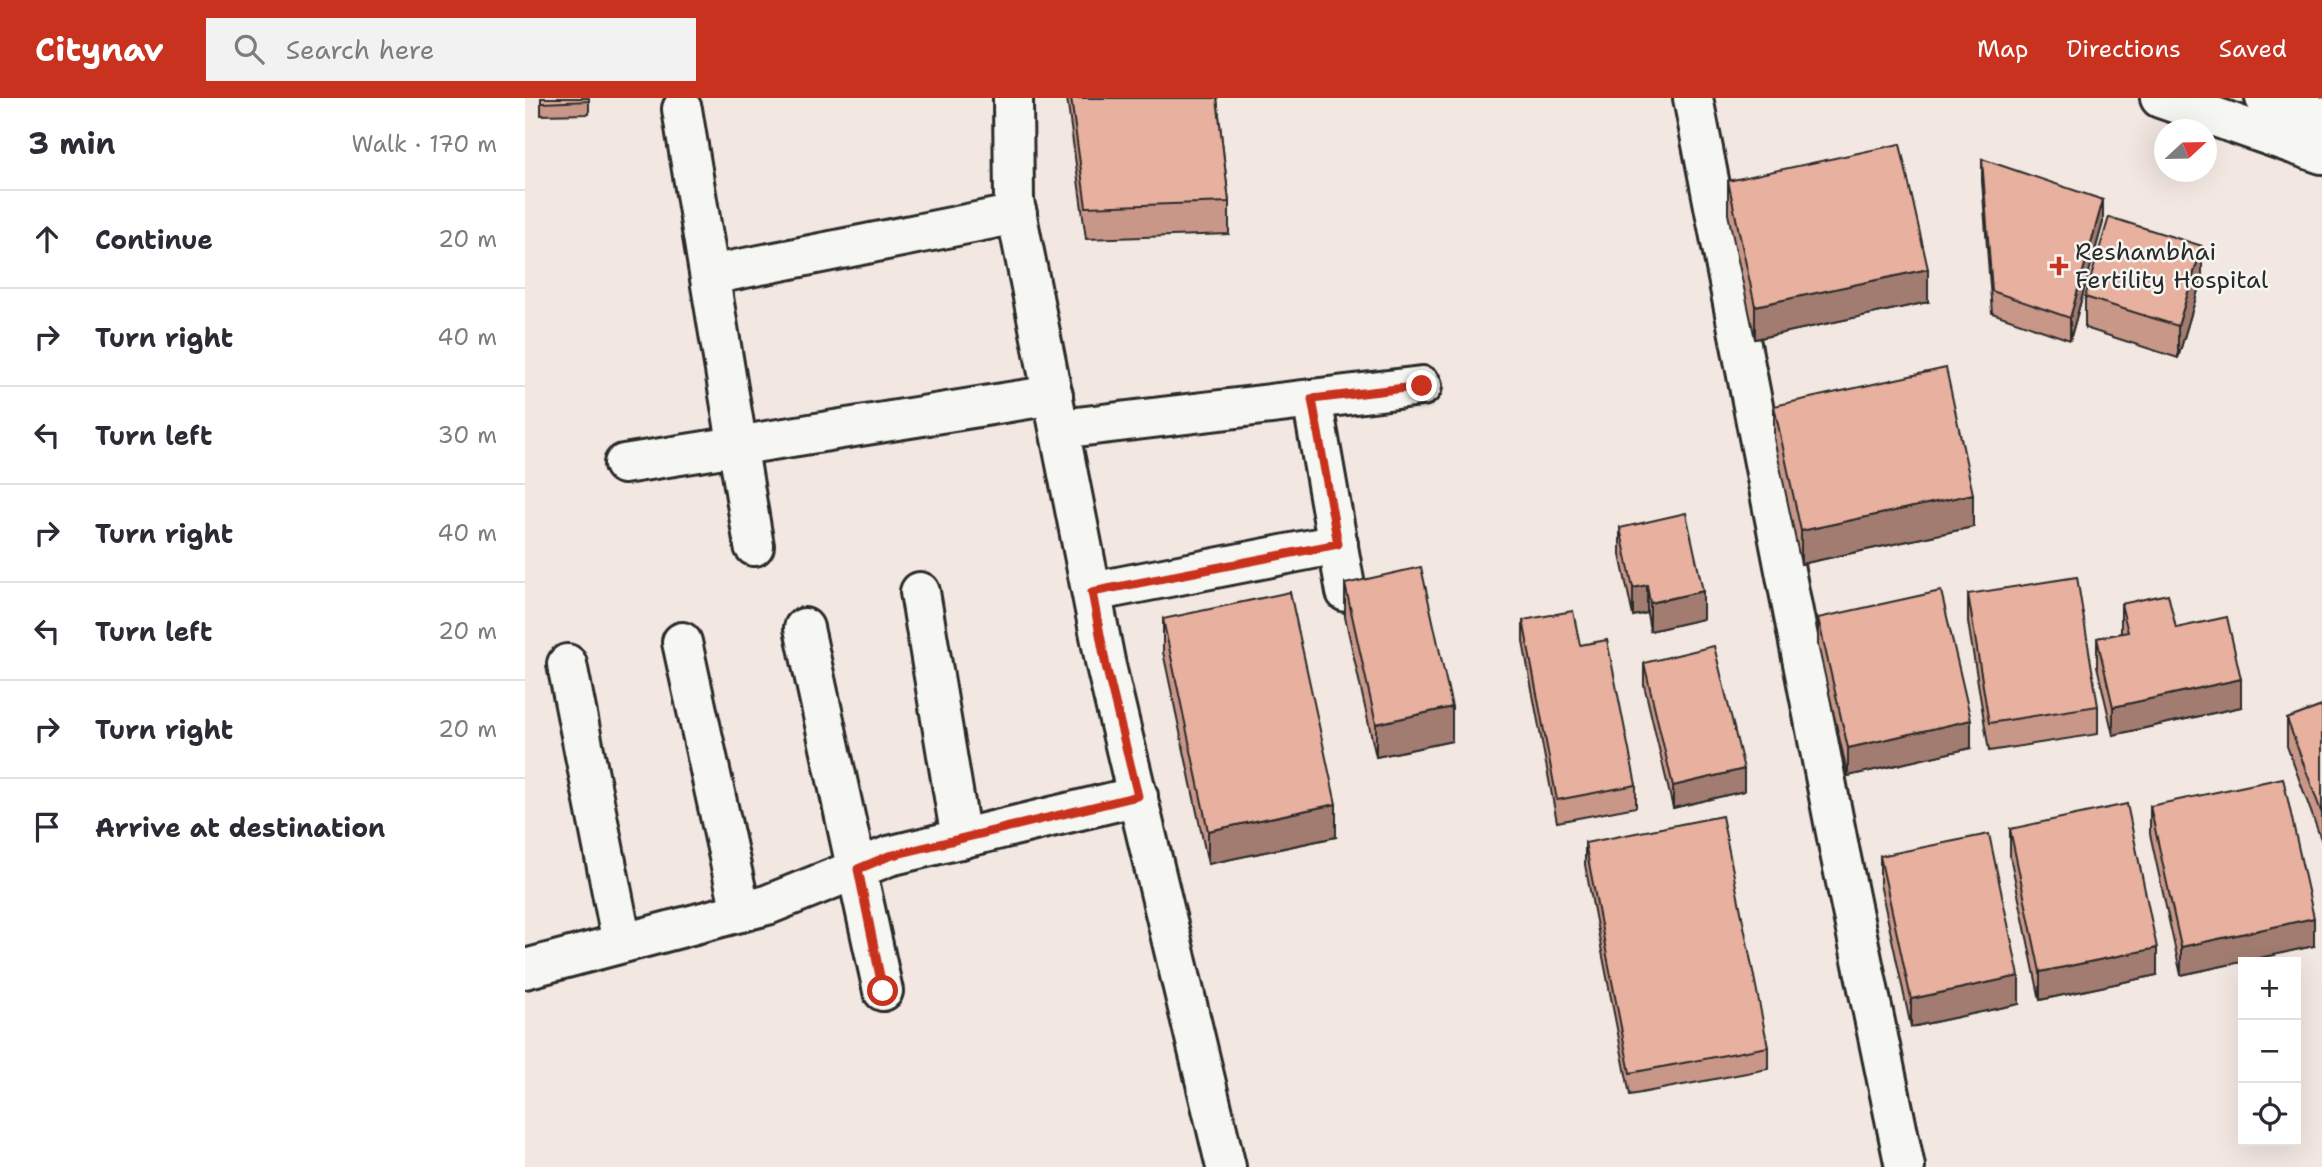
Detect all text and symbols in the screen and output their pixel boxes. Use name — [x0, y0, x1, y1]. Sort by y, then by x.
search box — [206, 18, 696, 81]
text: Citynav — [35, 27, 164, 72]
icon: search — [230, 30, 268, 68]
text: Search here — [286, 32, 434, 67]
text: Map — [1977, 33, 2028, 65]
text: Directions — [2066, 33, 2181, 65]
text: Saved — [2219, 33, 2287, 65]
north arrow — [2154, 119, 2217, 182]
text: 3 min — [28, 123, 115, 164]
text: Walk · 170 m — [352, 129, 497, 159]
icon: ahead — [28, 220, 66, 258]
text: Continue — [95, 222, 213, 257]
text: 20 m — [438, 224, 497, 254]
place label: Reshambhai Fertility Hospital — [2075, 236, 2269, 296]
marker: Reshambhai Fertility Hospital — [2049, 256, 2069, 276]
icon: right — [28, 318, 66, 356]
text: Turn right — [95, 320, 233, 355]
text: 40 m — [437, 322, 497, 352]
route end — [1406, 370, 1437, 401]
icon: left — [28, 416, 66, 454]
text: Turn left — [95, 418, 212, 453]
text: 30 m — [438, 420, 497, 450]
icon: right — [28, 514, 66, 552]
text: Turn right — [95, 516, 233, 551]
text: 40 m — [437, 518, 497, 548]
icon: left — [28, 612, 66, 650]
text: Turn left — [95, 614, 212, 649]
text: 20 m — [438, 616, 497, 646]
icon: right — [28, 710, 66, 748]
text: Turn right — [95, 712, 233, 747]
text: 20 m — [438, 714, 497, 744]
icon: arrive — [28, 808, 66, 846]
text: Arrive at destination — [95, 810, 385, 845]
map controls — [2238, 957, 2301, 1146]
button: + — [2238, 957, 2301, 1020]
route start — [867, 975, 898, 1006]
button: − — [2238, 1020, 2301, 1083]
button: locate — [2238, 1083, 2301, 1146]

